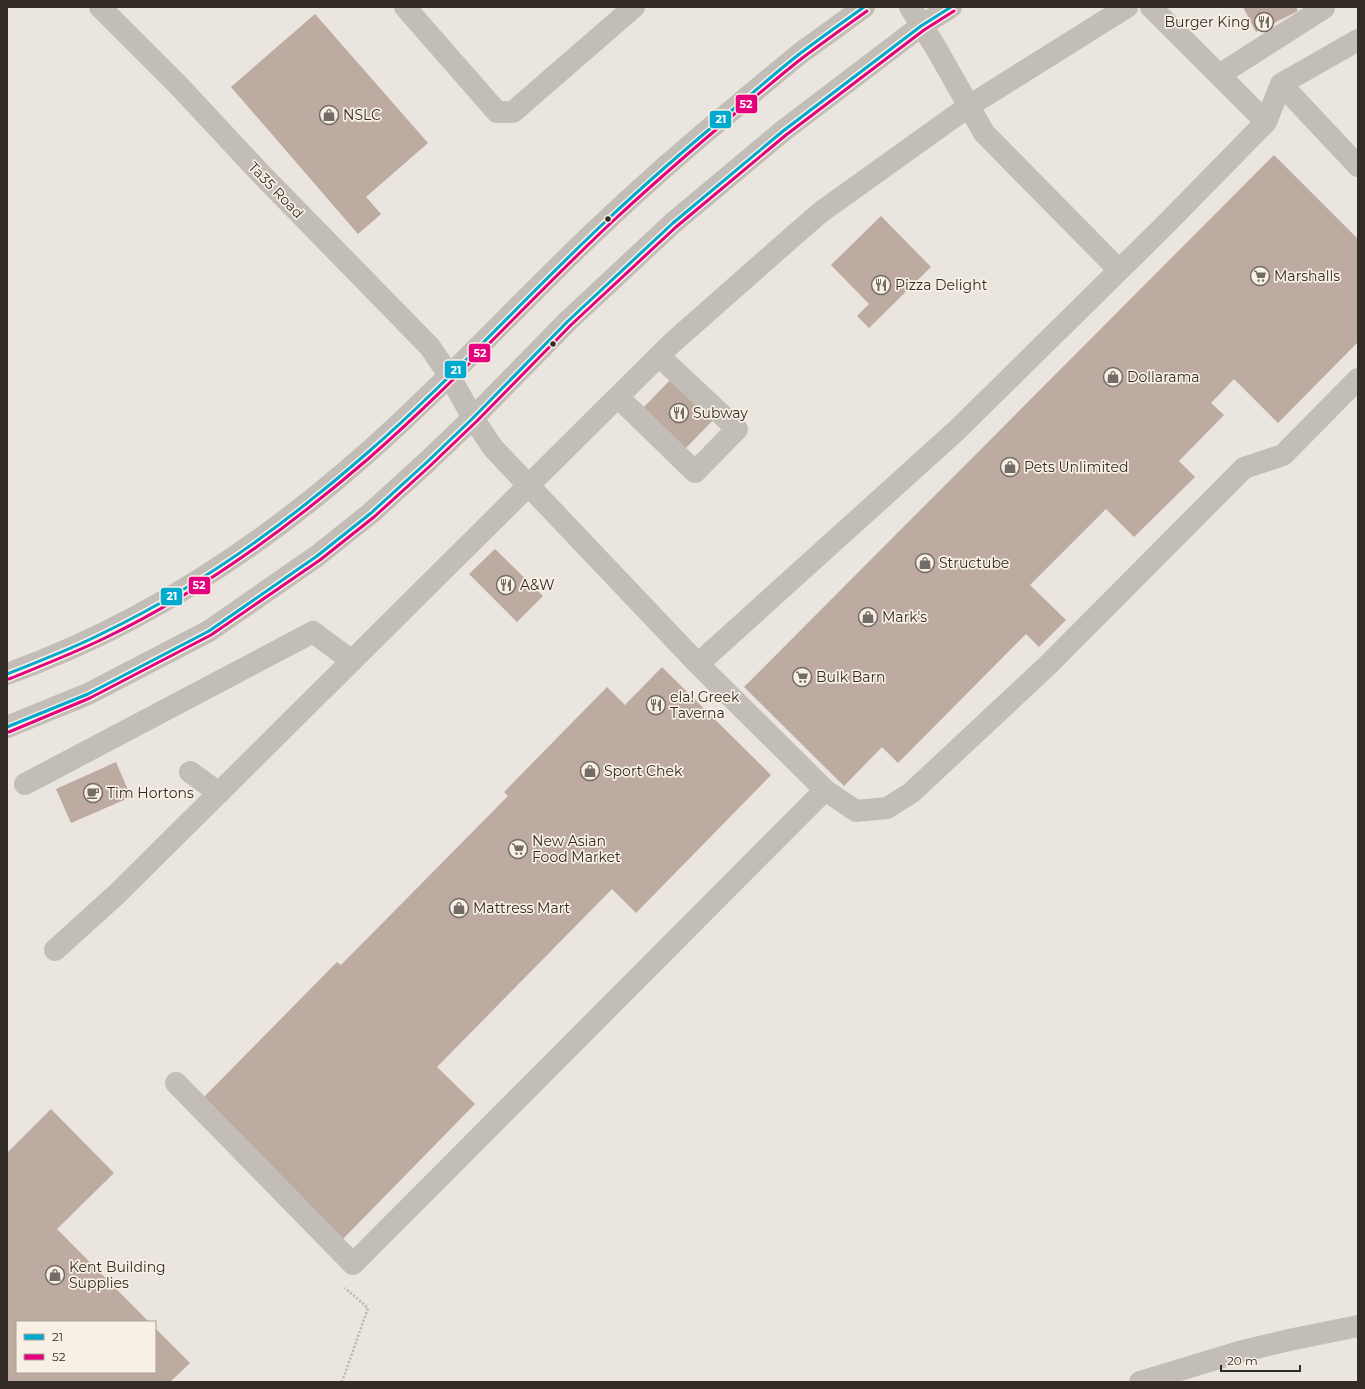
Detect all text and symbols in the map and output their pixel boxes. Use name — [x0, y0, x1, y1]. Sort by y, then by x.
restaurant icon: Burger King — [1253, 11, 1275, 33]
place label: Burger King — [1164, 13, 1250, 31]
line badge: 52 — [735, 94, 758, 114]
text: 52 — [740, 97, 753, 111]
shop icon: NSLC — [318, 104, 340, 126]
place label: NSLC — [343, 106, 381, 124]
line badge: 21 — [709, 110, 732, 129]
text: 21 — [716, 112, 726, 126]
street label: Ta35 Road — [245, 158, 307, 222]
unlabelled marker — [603, 214, 613, 224]
supermarket icon: Marshalls — [1249, 265, 1271, 287]
place label: Marshalls — [1274, 267, 1340, 285]
restaurant icon: Pizza Delight — [870, 274, 892, 296]
place label: Pizza Delight — [895, 276, 988, 294]
unlabelled marker — [548, 339, 558, 349]
line badge: 52 — [468, 343, 491, 363]
text: 52 — [474, 346, 487, 360]
line badge: 21 — [444, 360, 467, 379]
text: 21 — [451, 363, 461, 377]
shop icon: Dollarama — [1102, 366, 1124, 388]
place label: Dollarama — [1127, 368, 1200, 386]
restaurant icon: Subway — [668, 402, 690, 424]
place label: Subway — [693, 404, 748, 422]
shop icon: Pets Unlimited — [999, 456, 1021, 478]
place label: Pets Unlimited — [1024, 458, 1128, 476]
shop icon: Structube — [914, 552, 936, 574]
place label: Structube — [939, 554, 1009, 572]
restaurant icon: A&W — [495, 574, 517, 596]
line badge: 52 — [188, 576, 211, 595]
place label: A&W — [520, 576, 555, 594]
text: 52 — [193, 578, 206, 592]
line badge: 21 — [160, 587, 183, 606]
text: 21 — [167, 589, 177, 603]
shop icon: Mark's — [857, 606, 879, 628]
place label: Mark's — [882, 608, 927, 626]
supermarket icon: Bulk Barn — [791, 666, 813, 688]
place label: Bulk Barn — [816, 668, 886, 686]
place label: ela! Greek Taverna — [670, 688, 740, 722]
restaurant icon: ela! Greek Taverna — [645, 694, 667, 716]
shop icon: Sport Chek — [579, 760, 601, 782]
place label: Sport Chek — [604, 762, 683, 780]
cafe icon: Tim Hortons — [82, 782, 104, 804]
place label: Tim Hortons — [107, 784, 194, 802]
place label: New Asian Food Market — [532, 832, 621, 866]
supermarket icon: New Asian Food Market — [507, 838, 529, 860]
shop icon: Mattress Mart — [448, 897, 470, 919]
place label: Mattress Mart — [473, 899, 570, 917]
place label: Kent Building Supplies — [69, 1258, 166, 1292]
shop icon: Kent Building Supplies — [44, 1264, 66, 1286]
legend — [16, 1321, 156, 1373]
text: 21 — [52, 1329, 63, 1344]
scale bar — [1221, 1347, 1300, 1373]
text: 52 — [52, 1349, 66, 1364]
text: 20 m — [1227, 1353, 1258, 1368]

